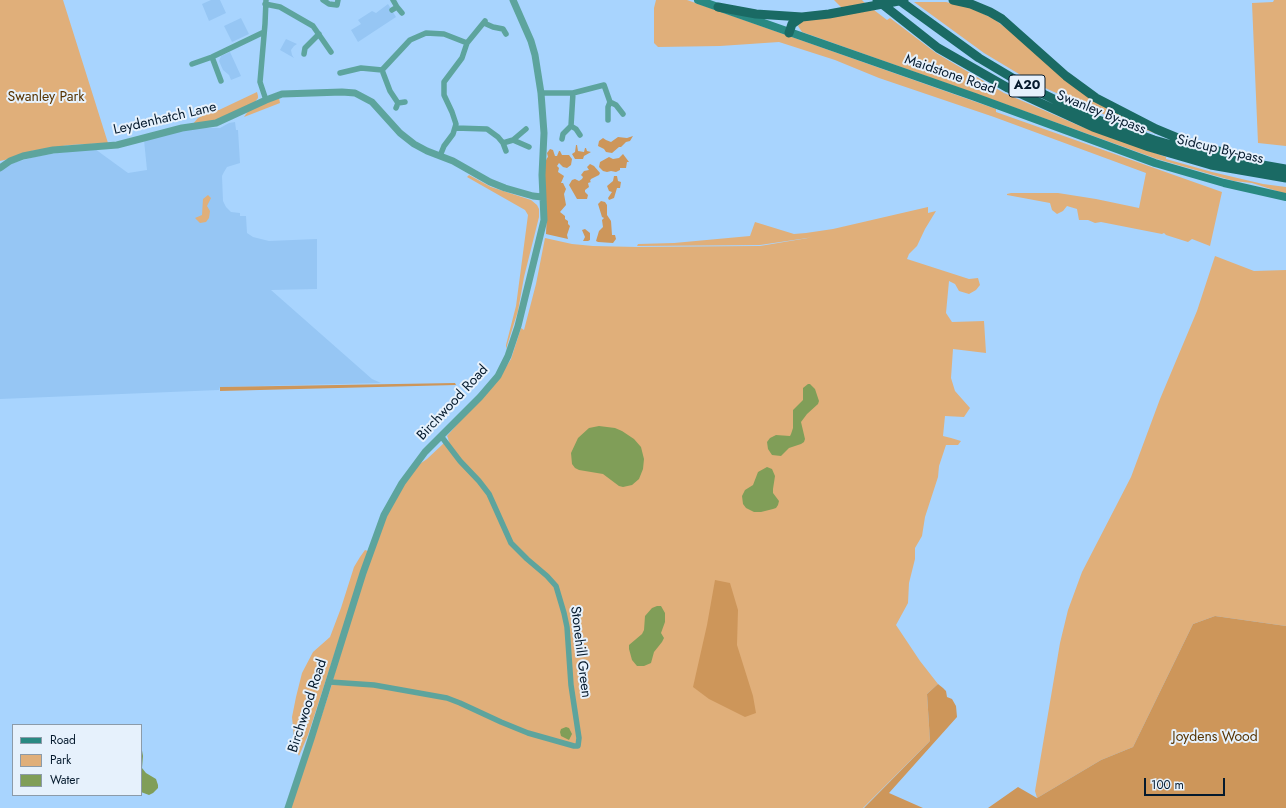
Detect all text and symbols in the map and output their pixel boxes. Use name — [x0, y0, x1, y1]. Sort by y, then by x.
street label: Maidstone Road — [902, 52, 998, 98]
road number: A20 — [1009, 75, 1045, 97]
street label: Swanley By-pass — [1054, 87, 1148, 139]
park label: Swanley Park — [8, 90, 84, 106]
street label: Leydenhatch Lane — [112, 99, 218, 139]
street label: Sidcup By-pass — [1175, 132, 1265, 168]
street label: Birchwood Road — [414, 362, 492, 444]
street label: Stonehill Green — [566, 605, 594, 699]
street label: Birchwood Road — [285, 657, 331, 755]
legend — [12, 724, 142, 796]
park label: Joydens Wood — [1172, 730, 1258, 746]
text: Road — [50, 731, 76, 749]
text: Park — [50, 751, 71, 769]
scale bar — [1146, 770, 1227, 796]
text: Water — [50, 771, 80, 789]
text: 100 m — [1151, 776, 1184, 794]

